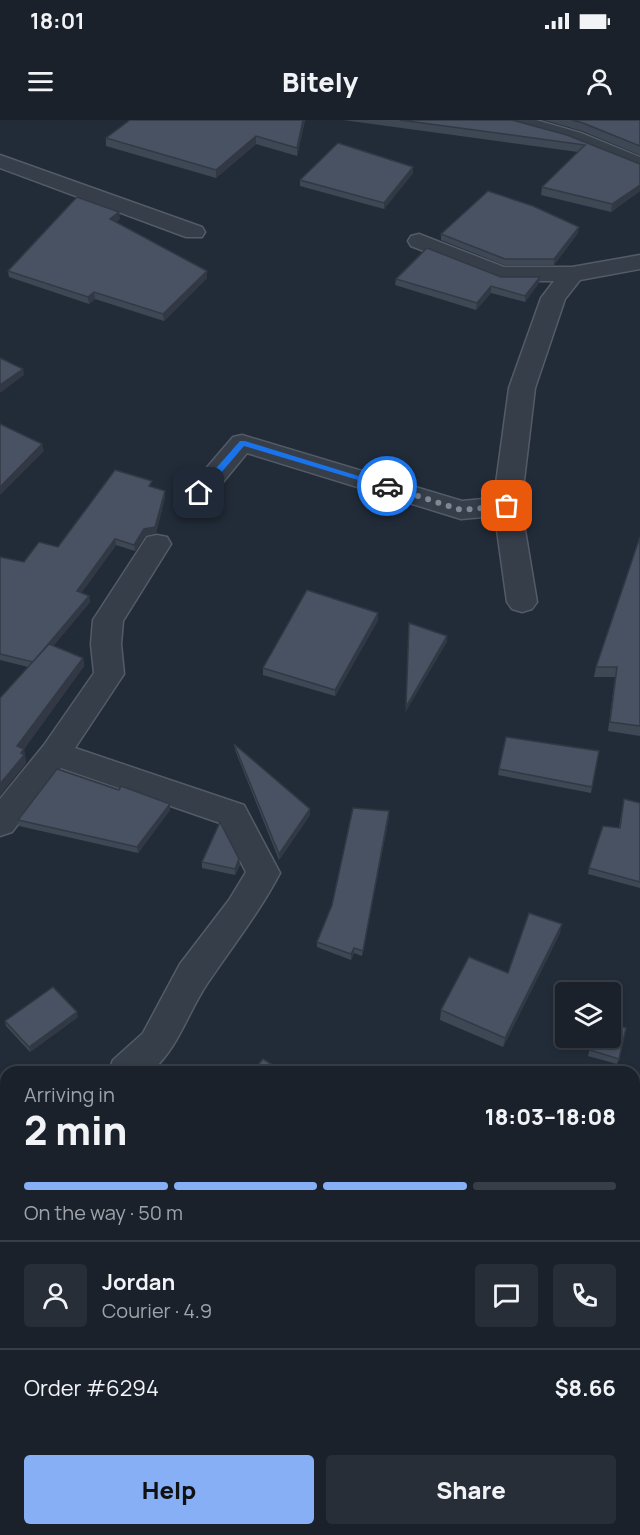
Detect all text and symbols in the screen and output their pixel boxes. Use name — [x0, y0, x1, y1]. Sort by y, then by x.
text: 18:01 — [30, 6, 85, 36]
text: Bitely — [282, 63, 358, 100]
icon: menu — [24, 65, 57, 98]
icon: person — [583, 65, 616, 98]
courier — [357, 456, 417, 516]
pin — [173, 467, 224, 518]
icon: car — [371, 470, 404, 503]
icon: home — [182, 476, 215, 509]
pin — [481, 480, 532, 531]
icon: bag — [490, 489, 523, 522]
map controls — [555, 982, 621, 1048]
button: layers — [555, 982, 621, 1048]
text: Arriving in — [24, 1081, 115, 1108]
text: 18:03–18:08 — [485, 1102, 616, 1132]
text: 2 min — [24, 1103, 127, 1157]
text: On the way · 50 m — [24, 1199, 183, 1226]
button: person — [24, 1264, 87, 1327]
button: chat — [475, 1264, 538, 1327]
button: phone — [553, 1264, 616, 1327]
text: Jordan — [102, 1267, 175, 1297]
text: Courier · 4.9 — [102, 1297, 212, 1324]
text: Order #6294 — [24, 1373, 159, 1403]
text: $8.66 — [555, 1373, 616, 1403]
button: Help — [24, 1455, 314, 1524]
button: Share — [326, 1455, 616, 1524]

